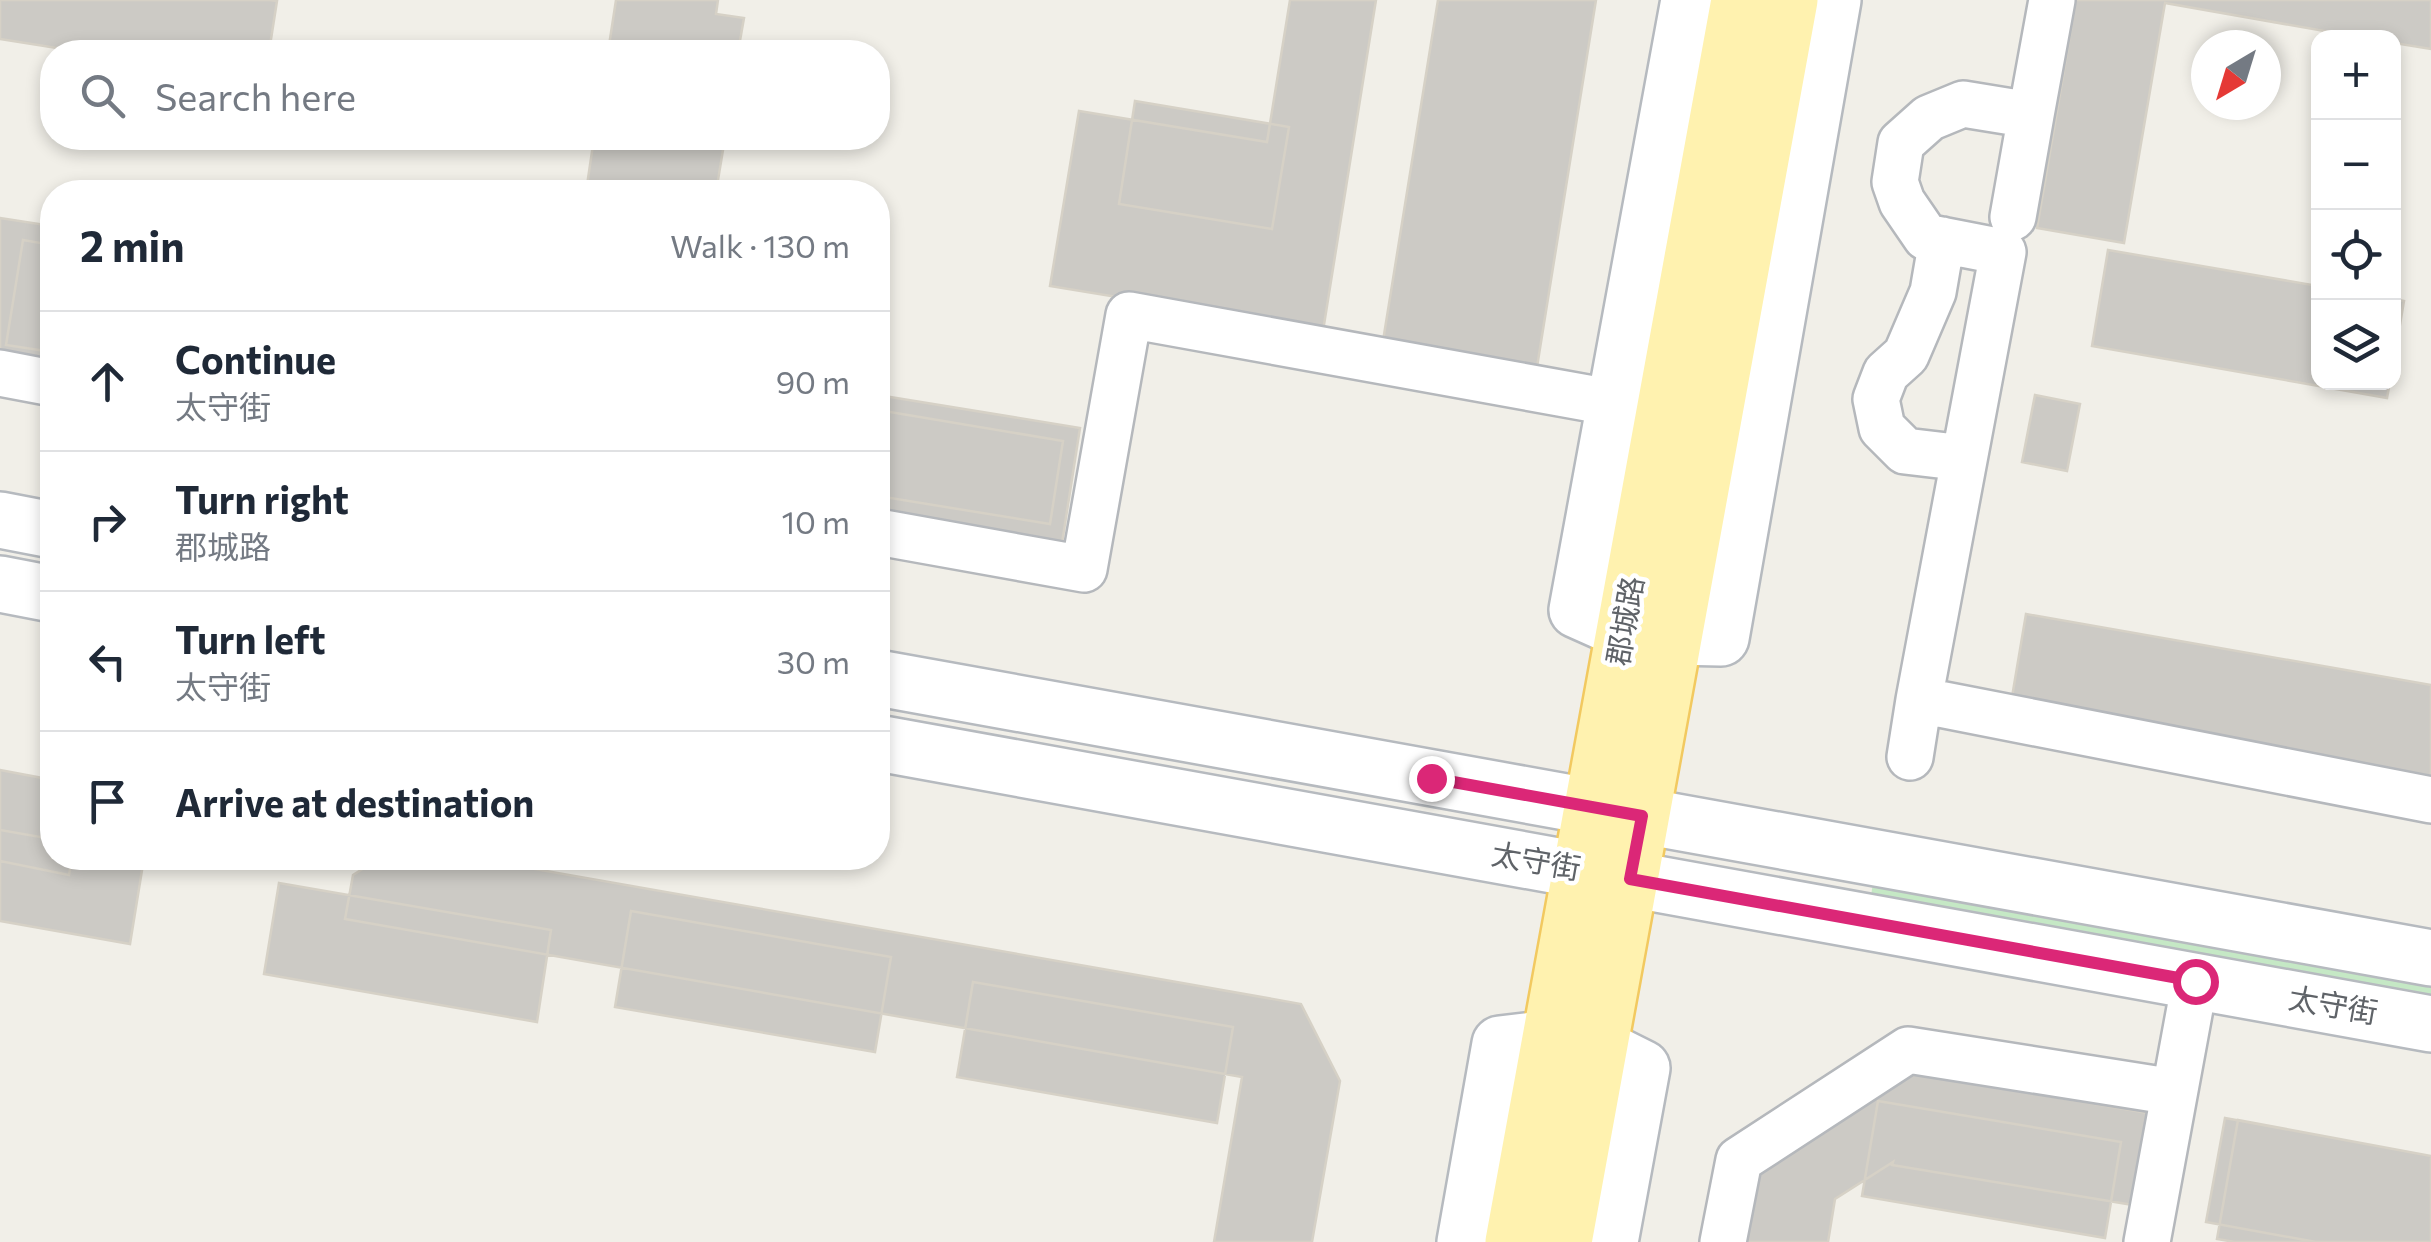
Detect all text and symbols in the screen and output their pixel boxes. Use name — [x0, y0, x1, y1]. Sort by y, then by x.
north arrow — [2191, 30, 2281, 120]
map controls — [2311, 30, 2401, 390]
button: + — [2311, 30, 2401, 120]
search box — [40, 40, 890, 150]
icon: search — [75, 68, 130, 123]
text: Search here — [155, 72, 356, 119]
button: − — [2311, 120, 2401, 210]
button: locate — [2311, 210, 2401, 300]
text: 2 min — [80, 219, 185, 271]
text: Walk · 130 m — [670, 225, 850, 265]
button: layers — [2311, 300, 2401, 390]
text: Continue — [175, 335, 336, 382]
icon: ahead — [80, 354, 135, 409]
text: 90 m — [776, 361, 850, 401]
text: 太守街 — [175, 386, 271, 426]
text: Turn right — [175, 475, 349, 522]
icon: right — [80, 494, 135, 549]
text: 10 m — [781, 501, 850, 541]
text: 郡城路 — [175, 526, 271, 566]
street label: 郡城路 — [1598, 573, 1650, 668]
text: Turn left — [175, 615, 326, 662]
icon: left — [80, 634, 135, 689]
text: 30 m — [777, 641, 850, 681]
text: 太守街 — [175, 666, 271, 706]
route end — [1409, 756, 1455, 802]
icon: arrive — [80, 774, 135, 829]
text: Arrive at destination — [175, 778, 534, 825]
street label: 太守街 — [1489, 834, 1584, 886]
route start — [2173, 959, 2219, 1005]
street label: 太守街 — [2286, 978, 2381, 1030]

